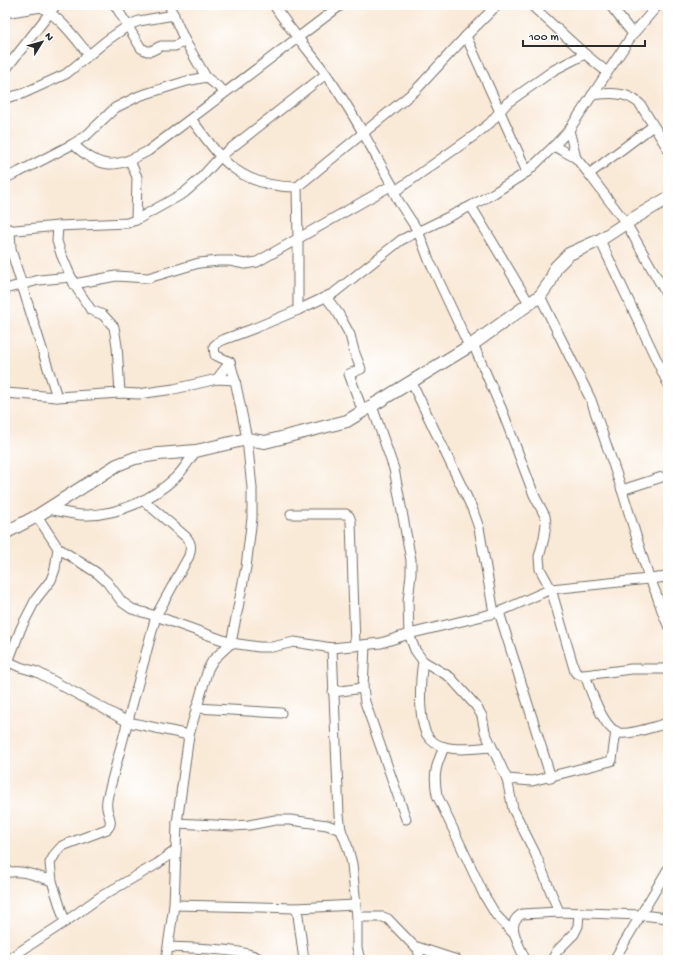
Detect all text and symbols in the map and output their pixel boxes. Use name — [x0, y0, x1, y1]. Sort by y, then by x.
north arrow — [22, 22, 62, 62]
scale bar — [523, 22, 645, 48]
text: N — [41, 31, 55, 44]
text: 100 m — [528, 31, 559, 45]

